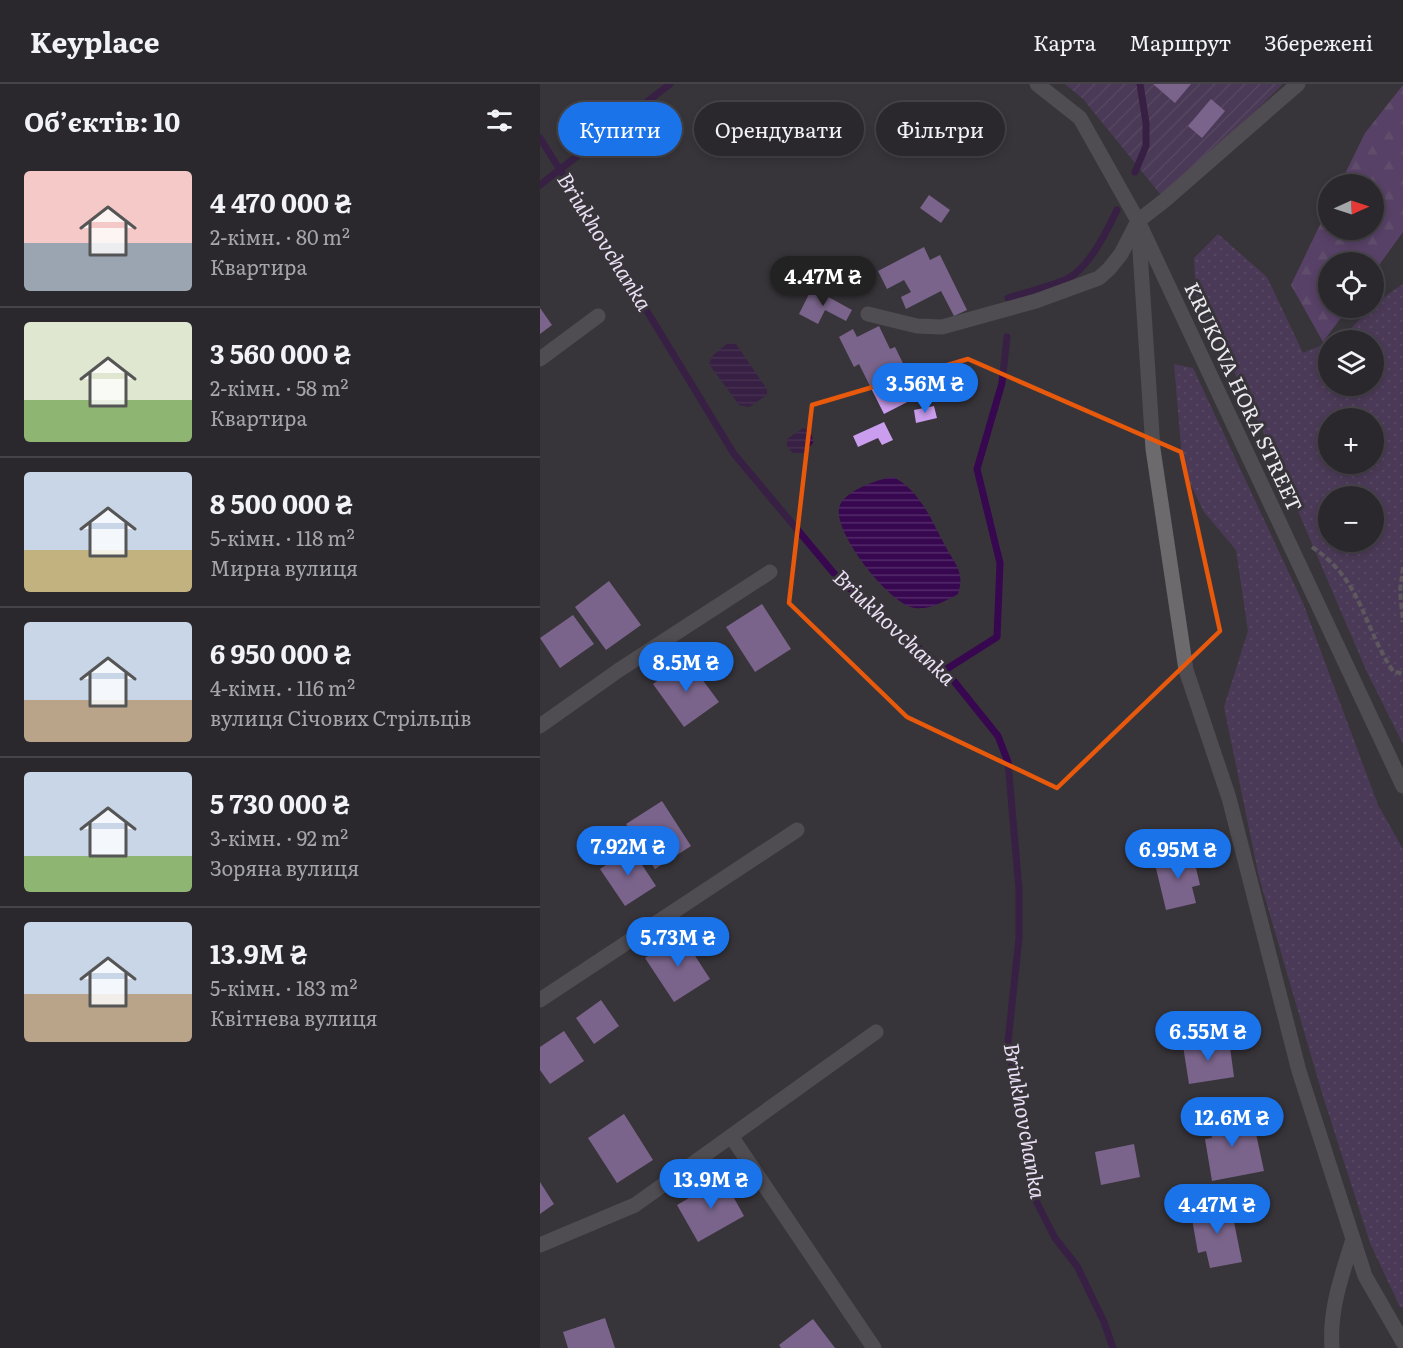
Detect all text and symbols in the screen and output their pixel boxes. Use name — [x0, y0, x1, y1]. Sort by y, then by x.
text: Keyplace — [30, 20, 160, 62]
text: Карта — [1033, 26, 1096, 57]
text: Маршрут — [1129, 26, 1231, 57]
text: Збережені — [1264, 26, 1373, 57]
text: Об’єктів: 10 — [24, 101, 180, 140]
chip: Купити — [558, 102, 682, 156]
chip: Орендувати — [694, 102, 864, 156]
chip: Фільтри — [876, 102, 1005, 156]
icon: filters — [483, 104, 516, 137]
water label: Briukhovchanka — [551, 166, 661, 316]
north arrow — [1318, 174, 1384, 240]
map controls — [1318, 174, 1384, 552]
text: 4 470 000 ₴ — [210, 182, 352, 221]
icon: home — [72, 195, 144, 267]
text: 2-кімн. · 80 m² — [210, 221, 350, 251]
text: Квартира — [210, 251, 307, 281]
button: locate — [1318, 252, 1384, 318]
pin: 4.47M ₴ — [768, 256, 878, 307]
text: 4.47M ₴ — [784, 260, 862, 290]
street label: KRUKOVA HORA STREET — [1178, 276, 1311, 516]
button: layers — [1318, 330, 1384, 396]
text: 3 560 000 ₴ — [210, 333, 351, 372]
icon: home — [72, 346, 144, 418]
pin: 3.56M ₴ — [870, 363, 980, 414]
text: 3.56M ₴ — [886, 367, 964, 397]
text: 2-кімн. · 58 m² — [210, 372, 348, 402]
text: Квартира — [210, 402, 307, 432]
button: + — [1318, 408, 1384, 474]
text: 8 500 000 ₴ — [210, 483, 353, 522]
button: − — [1318, 486, 1384, 552]
icon: home — [72, 496, 144, 568]
text: 5-кімн. · 118 m² — [210, 522, 355, 552]
text: Мирна вулиця — [210, 552, 358, 582]
water label: Briukhovchanka — [827, 561, 964, 691]
text: 6 950 000 ₴ — [210, 633, 352, 672]
pin: 8.5M ₴ — [637, 642, 735, 693]
icon: home — [72, 646, 144, 718]
text: 8.5M ₴ — [653, 646, 719, 676]
text: 4-кімн. · 116 m² — [210, 672, 355, 702]
text: вулиця Січових Стрільців — [210, 702, 471, 732]
text: 5 730 000 ₴ — [210, 783, 350, 822]
icon: home — [72, 796, 144, 868]
text: 3-кімн. · 92 m² — [210, 822, 348, 852]
pin: 7.92M ₴ — [573, 826, 683, 877]
pin: 6.95M ₴ — [1123, 829, 1233, 880]
text: 7.92M ₴ — [591, 830, 665, 860]
text: 6.95M ₴ — [1139, 833, 1217, 863]
text: Зоряна вулиця — [210, 852, 359, 882]
pin: 5.73M ₴ — [623, 917, 733, 968]
text: 5.73M ₴ — [640, 921, 716, 951]
text: 13.9M ₴ — [210, 933, 308, 972]
icon: home — [72, 946, 144, 1018]
text: 5-кімн. · 183 m² — [210, 972, 357, 1002]
text: Квітнева вулиця — [210, 1002, 378, 1032]
pin: 6.55M ₴ — [1153, 1011, 1263, 1062]
text: 6.55M ₴ — [1169, 1015, 1247, 1045]
water label: Briukhovchanka — [998, 1040, 1055, 1201]
pin: 12.6M ₴ — [1177, 1097, 1287, 1148]
text: 12.6M ₴ — [1195, 1101, 1269, 1131]
pin: 13.9M ₴ — [656, 1159, 766, 1210]
text: 13.9M ₴ — [673, 1163, 749, 1193]
pin: 4.47M ₴ — [1162, 1184, 1272, 1235]
text: 4.47M ₴ — [1178, 1188, 1256, 1218]

